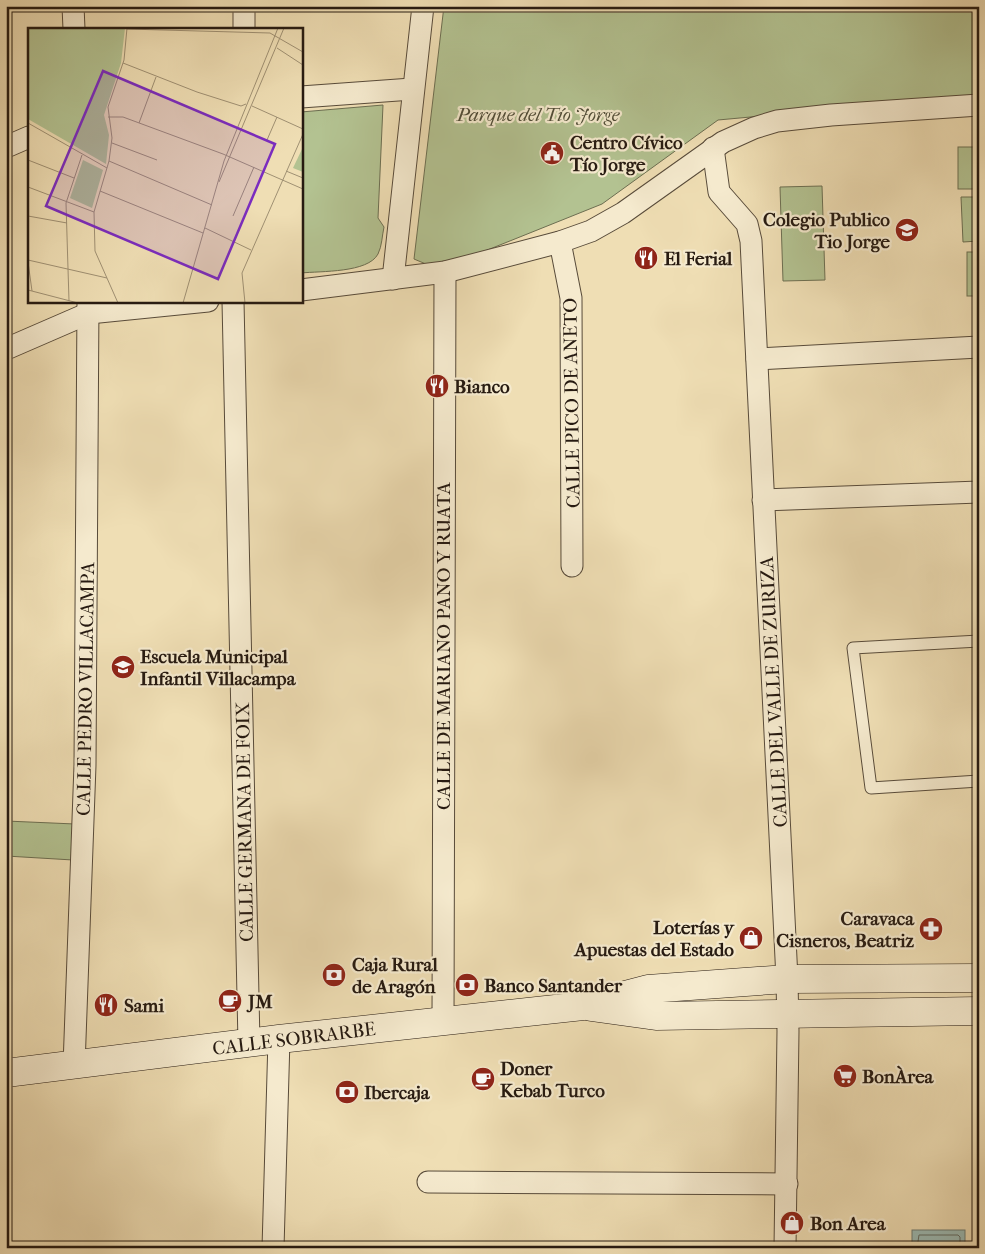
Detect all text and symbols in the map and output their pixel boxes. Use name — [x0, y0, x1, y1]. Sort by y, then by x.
inset map — [28, 28, 302, 302]
park label: Parque del Tío Jorge — [456, 104, 621, 126]
place label: Centro Cívico Tío Jorge — [569, 132, 683, 176]
public building icon: Centro Cívico Tío Jorge — [539, 140, 565, 166]
place label: Colegio Publico Tio Jorge — [763, 209, 891, 253]
school or university icon: Colegio Publico Tio Jorge — [894, 217, 920, 243]
restaurant icon: El Ferial — [633, 245, 659, 271]
place label: El Ferial — [664, 248, 733, 270]
street label: CALLE PICO DE ANETO — [559, 298, 585, 508]
restaurant icon: Bianco — [424, 373, 450, 399]
place label: Bianco — [454, 376, 510, 398]
street label: CALLE DE MARIANO PANO Y RUATA — [433, 481, 455, 810]
street label: CALLE DEL VALLE DE ZURIZA — [756, 555, 792, 828]
street label: CALLE PEDRO VILLACAMPA — [73, 561, 99, 816]
place label: Escuela Municipal Infantil Villacampa — [140, 646, 297, 690]
school or university icon: Escuela Municipal Infantil Villacampa — [110, 654, 136, 680]
street label: CALLE GERMANA DE FOIX — [232, 702, 258, 942]
place label: Caravaca Cisneros, Beatriz — [776, 908, 915, 952]
pharmacy icon: Caravaca Cisneros, Beatriz — [918, 916, 944, 942]
place label: Loterías y Apuestas del Estado — [574, 917, 735, 961]
shop icon: Loterías y Apuestas del Estado — [738, 925, 764, 951]
place label: Caja Rural de Aragón — [352, 954, 438, 998]
bank icon: Caja Rural de Aragón — [321, 962, 347, 988]
bank icon: Banco Santander — [454, 972, 480, 998]
place label: Banco Santander — [484, 975, 623, 997]
cafe icon: JM — [217, 988, 243, 1014]
place label: JM — [246, 991, 273, 1013]
restaurant icon: Sami — [93, 992, 119, 1018]
place label: Sami — [124, 995, 164, 1017]
street label: CALLE SOBRARBE — [211, 1018, 377, 1060]
place label: Doner Kebab Turco — [500, 1058, 605, 1102]
supermarket icon: BonÀrea — [832, 1063, 858, 1089]
place label: BonÀrea — [862, 1065, 935, 1088]
cafe icon: Doner Kebab Turco — [470, 1066, 496, 1092]
bank icon: Ibercaja — [334, 1079, 360, 1105]
place label: Ibercaja — [364, 1082, 431, 1104]
shop icon: Bon Area — [779, 1210, 805, 1236]
place label: Bon Area — [810, 1213, 887, 1235]

